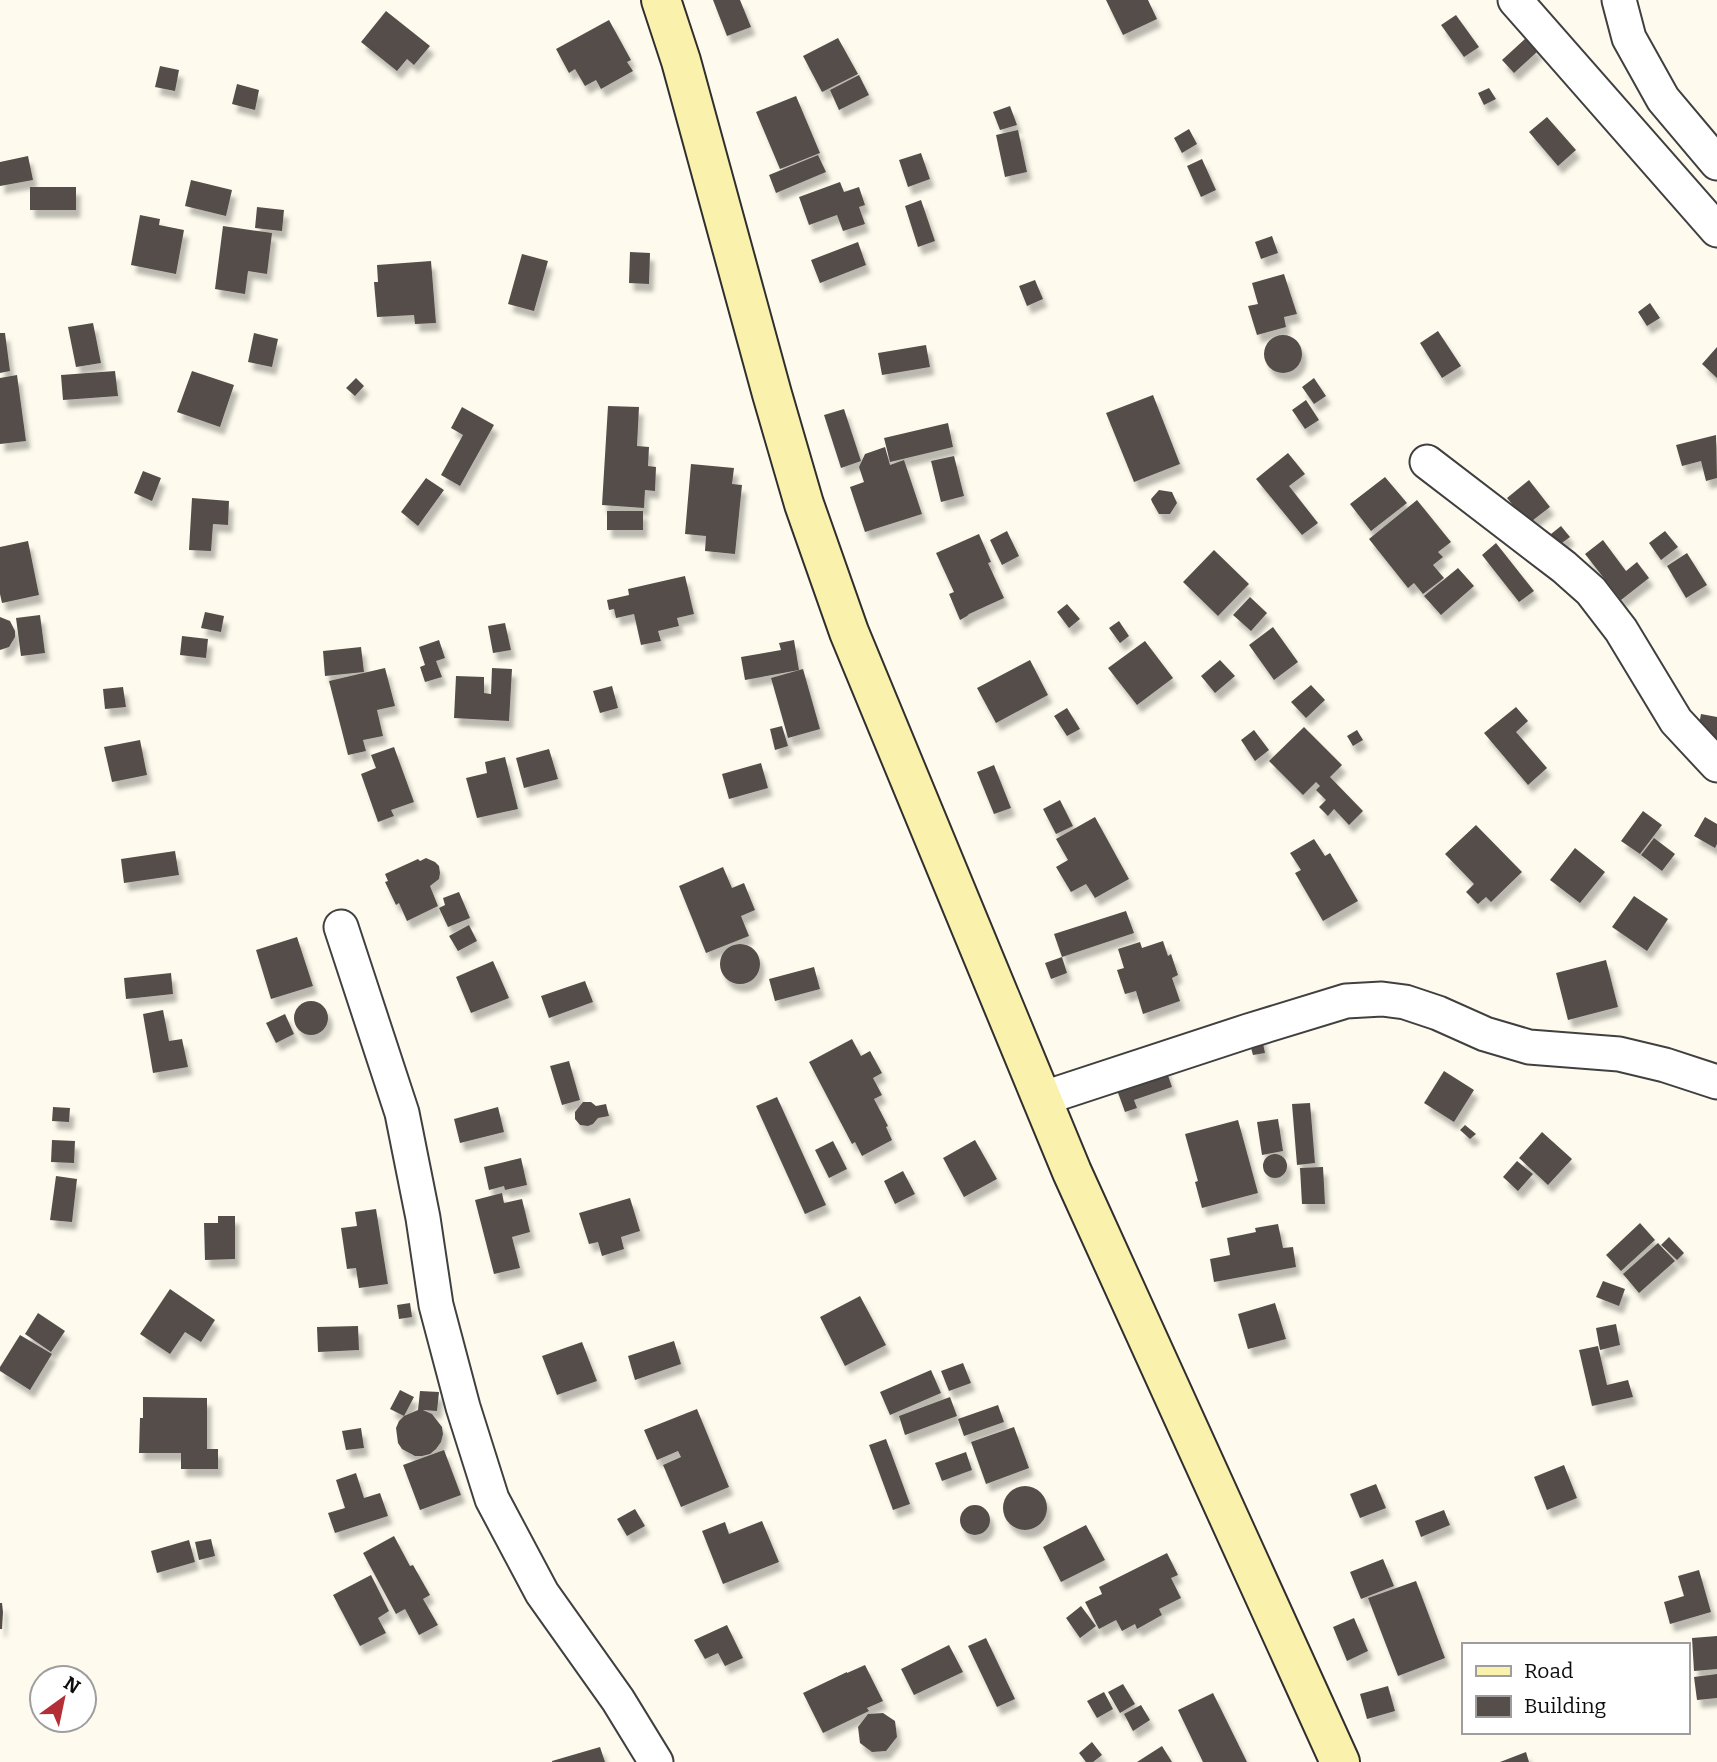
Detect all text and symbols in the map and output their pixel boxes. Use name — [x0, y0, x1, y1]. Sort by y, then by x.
legend — [1462, 1643, 1689, 1734]
text: Road — [1524, 1658, 1573, 1684]
north arrow — [28, 1664, 98, 1734]
text: N — [60, 1672, 85, 1699]
text: Building — [1524, 1693, 1607, 1719]

